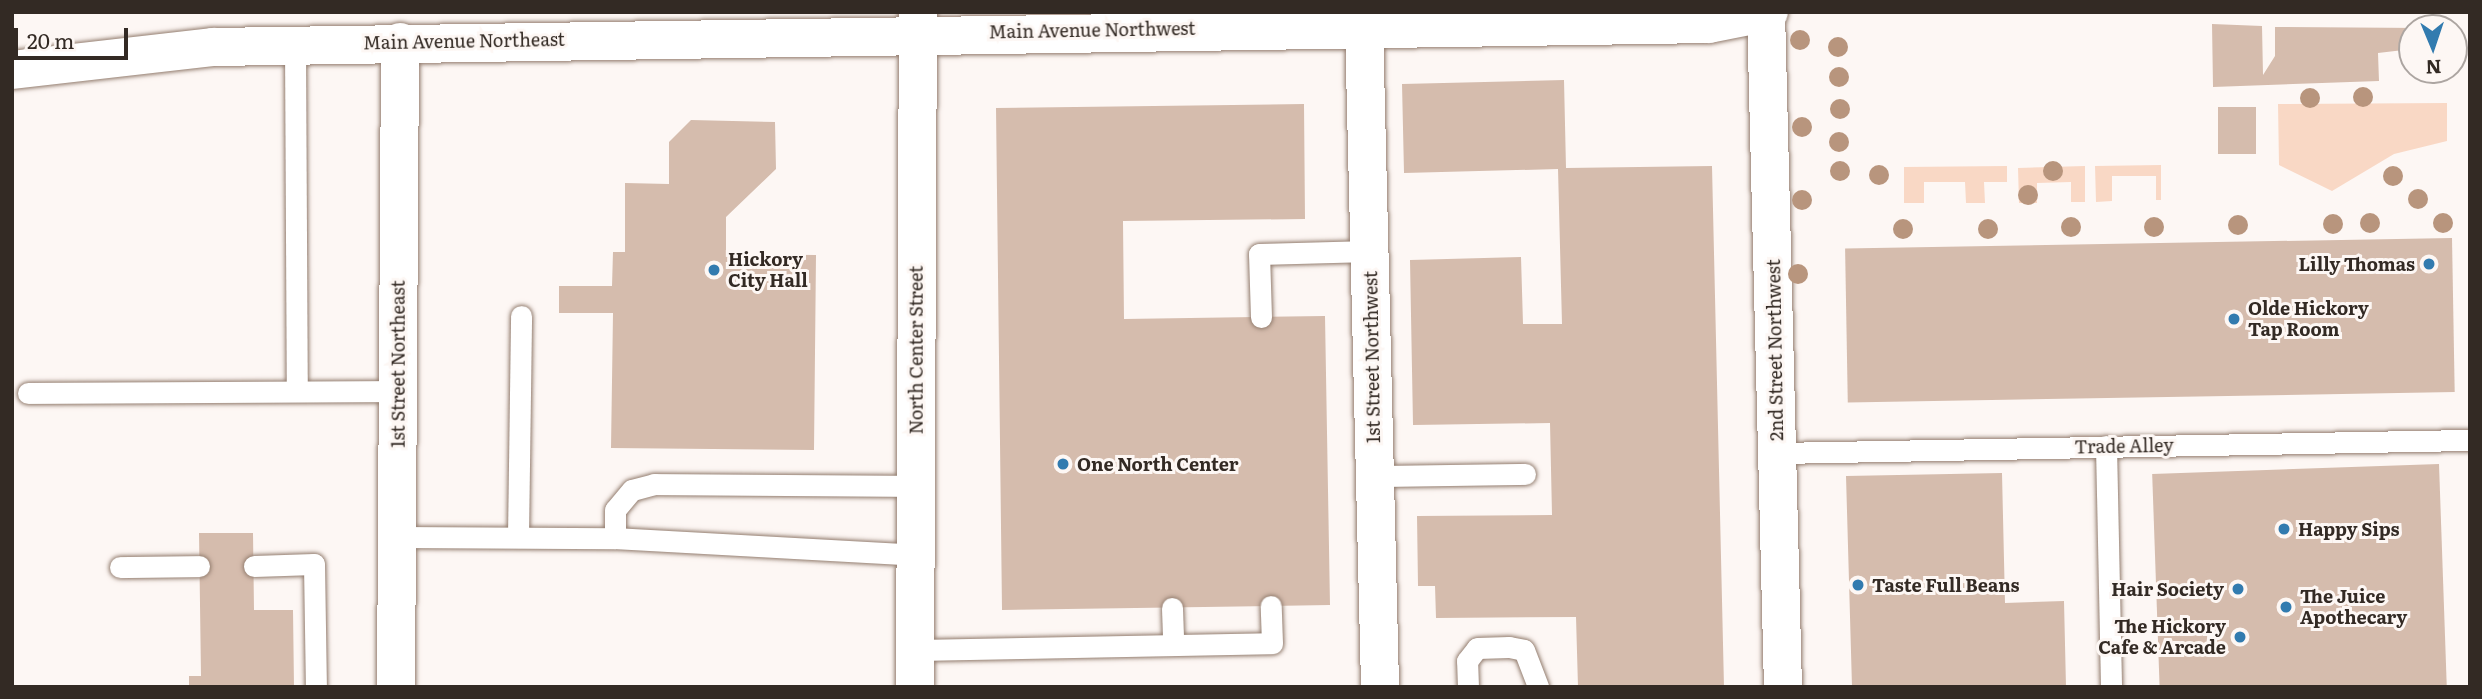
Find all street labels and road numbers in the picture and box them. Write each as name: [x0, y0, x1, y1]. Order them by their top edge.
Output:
street label: Main Avenue Northwest: [988, 17, 1196, 43]
street label: Main Avenue Northeast: [363, 28, 565, 54]
street label: 2nd Street Northwest: [1763, 259, 1787, 441]
street label: North Center Street: [905, 266, 927, 434]
street label: 1st Street Northwest: [1360, 271, 1384, 443]
street label: 1st Street Northeast: [387, 280, 409, 448]
street label: Trade Alley: [2074, 434, 2174, 458]

